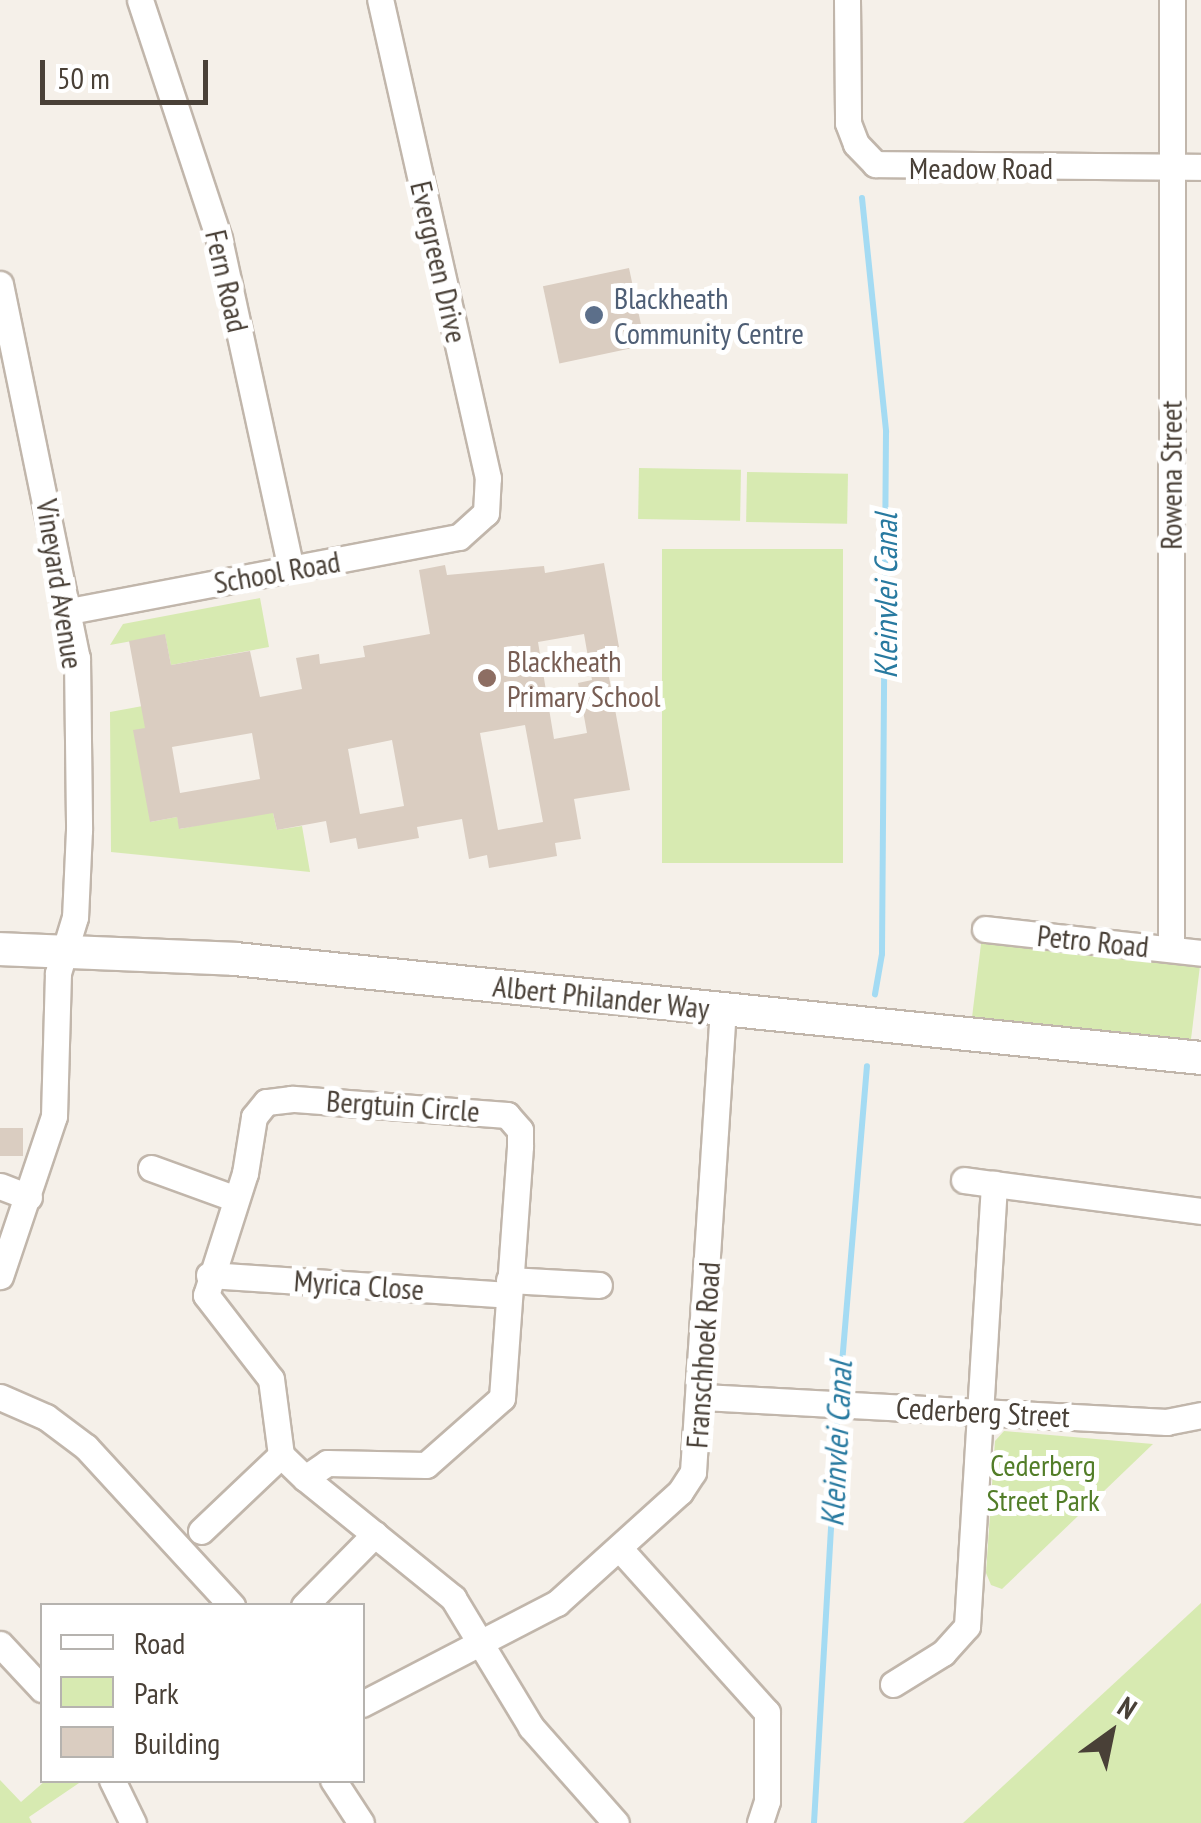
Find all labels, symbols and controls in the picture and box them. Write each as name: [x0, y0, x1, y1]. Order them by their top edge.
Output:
scale bar: [45, 40, 212, 102]
text: 50 m: [57, 58, 110, 97]
street label: Meadow Road: [909, 150, 1053, 186]
street label: Evergreen Drive: [403, 178, 475, 346]
street label: Fern Road: [198, 226, 256, 336]
place label: Blackheath Community Centre: [614, 280, 805, 350]
marker: Blackheath Community Centre: [583, 304, 605, 326]
street label: Rowena Street: [1153, 400, 1189, 550]
street label: Vineyard Avenue: [29, 496, 91, 672]
water label: Kleinvlei Canal: [866, 513, 904, 679]
street label: School Road: [211, 543, 343, 601]
place label: Blackheath Primary School: [507, 643, 661, 714]
marker: Blackheath Primary School: [476, 667, 498, 689]
street label: Petro Road: [1035, 917, 1151, 965]
street label: Albert Philander Way: [491, 968, 711, 1026]
street label: Bergtuin Circle: [325, 1083, 481, 1129]
street label: Franschhoek Road: [679, 1260, 727, 1450]
street label: Myrica Close: [293, 1262, 425, 1308]
water label: Kleinvlei Canal: [812, 1360, 860, 1528]
street label: Cederberg Street: [895, 1389, 1071, 1435]
park label: Cederberg Street Park: [986, 1447, 1100, 1518]
legend: [40, 1603, 365, 1783]
text: Road: [134, 1623, 185, 1662]
text: Park: [134, 1673, 179, 1712]
north arrow: [1061, 1683, 1161, 1783]
text: N: [1111, 1688, 1144, 1727]
text: Building: [134, 1723, 220, 1762]

